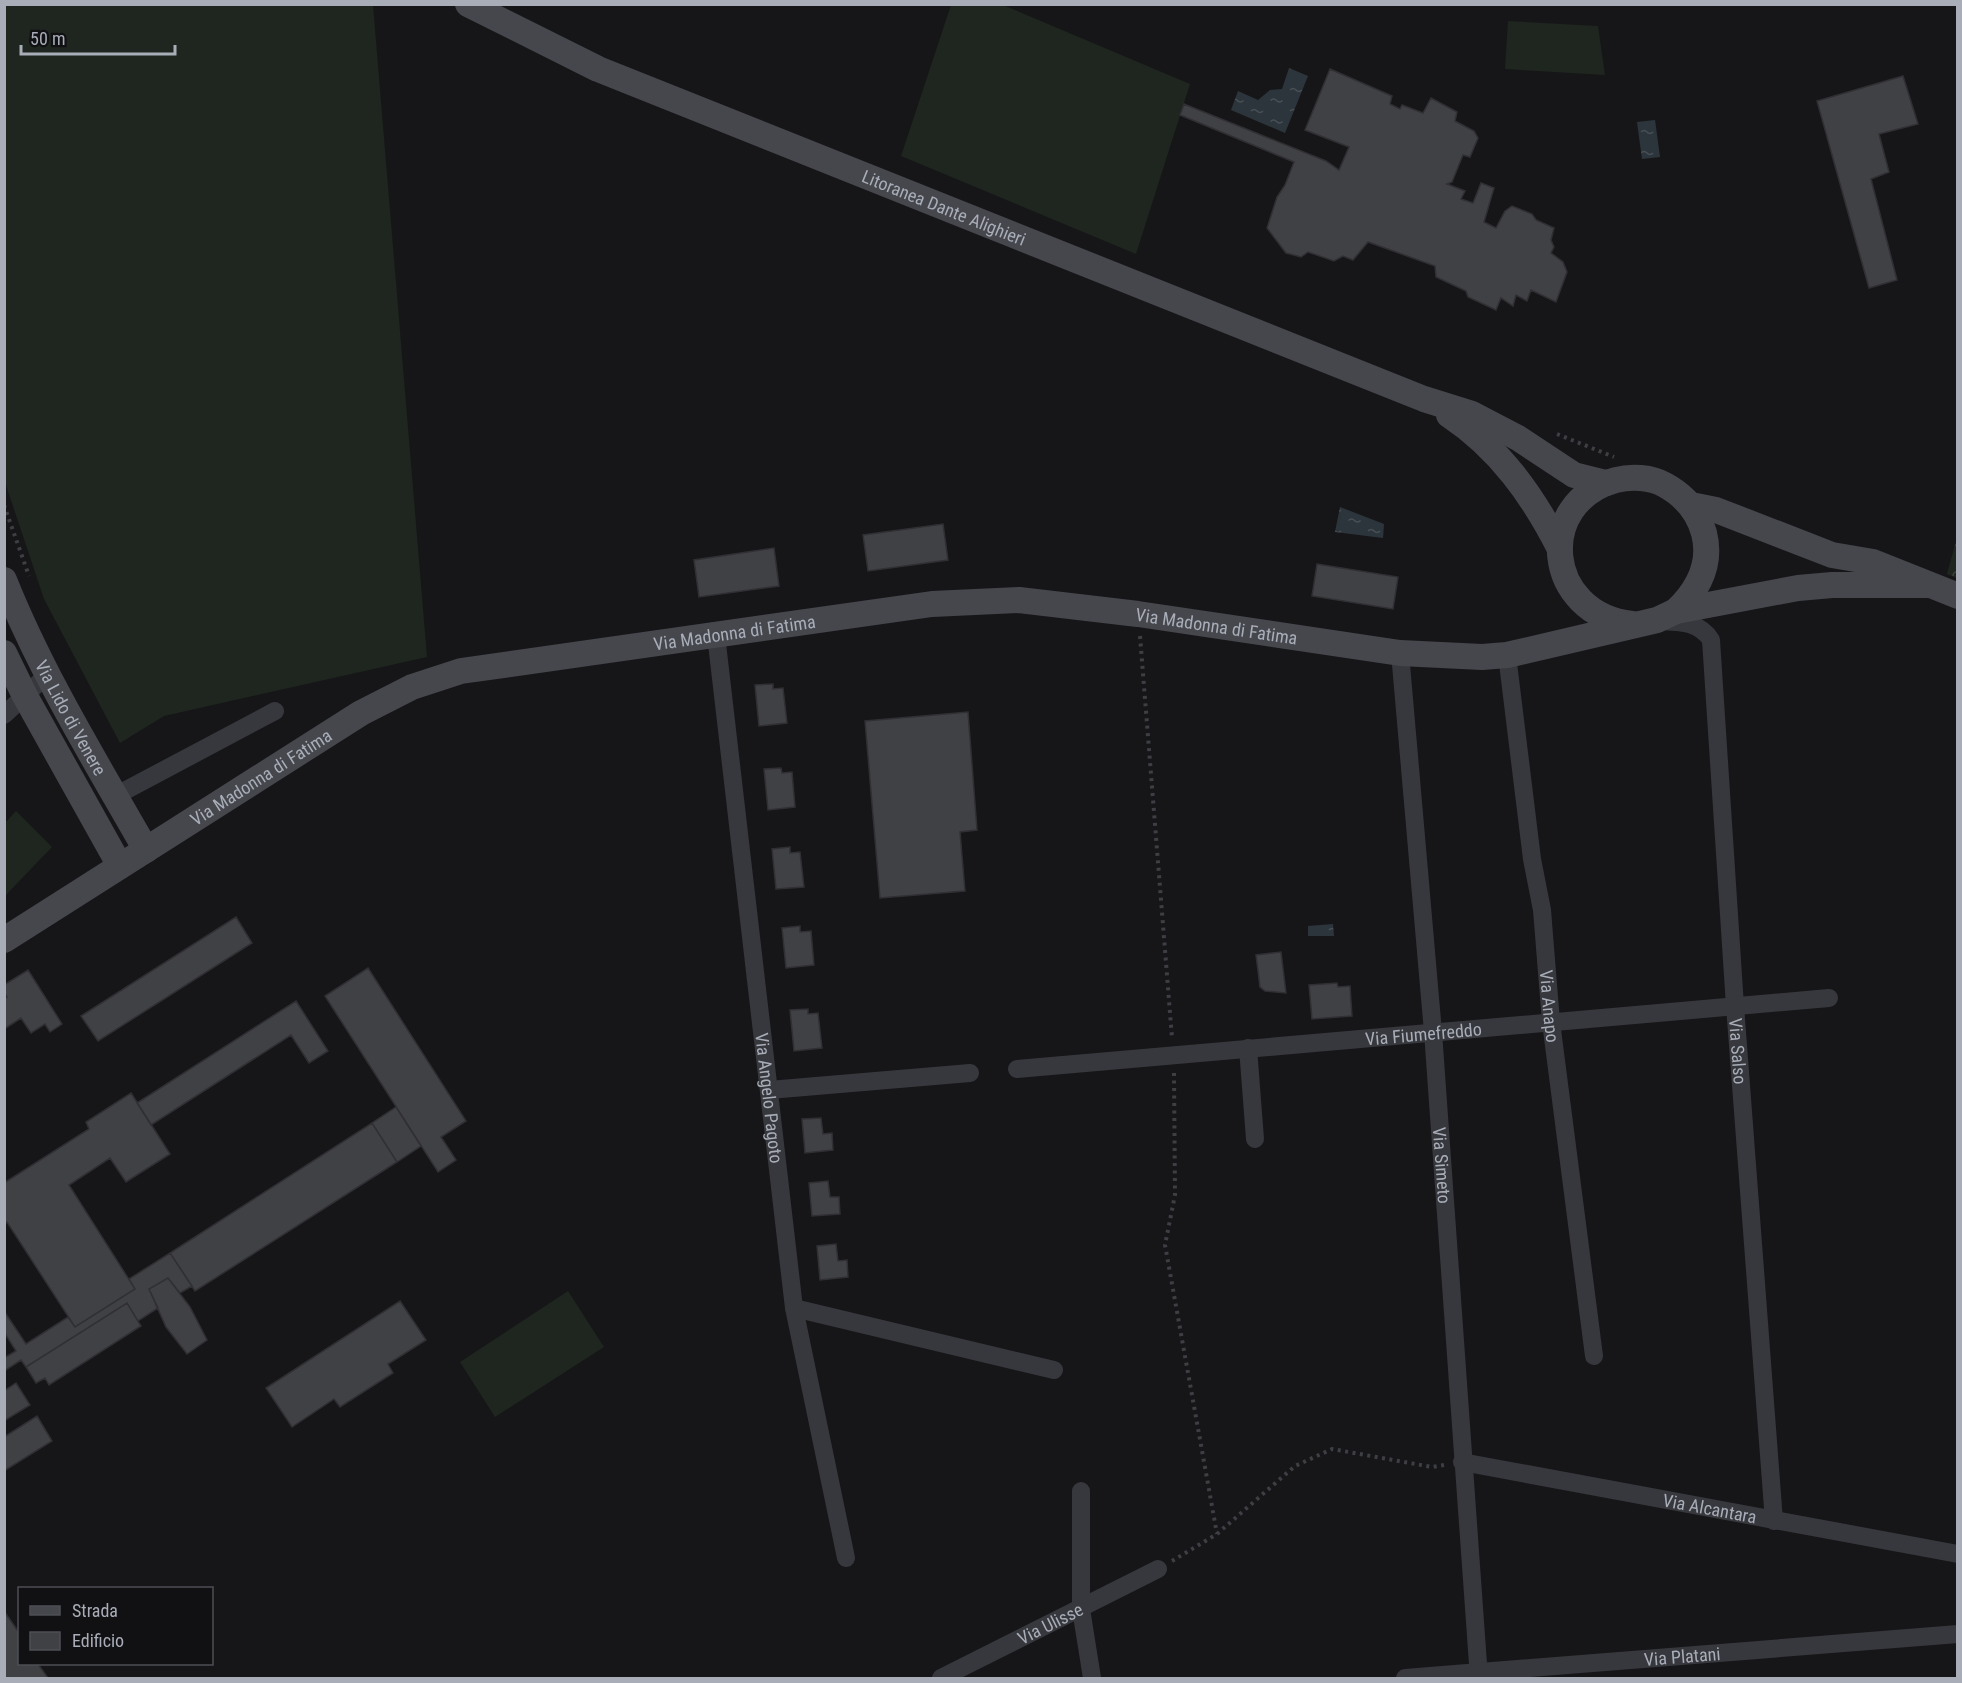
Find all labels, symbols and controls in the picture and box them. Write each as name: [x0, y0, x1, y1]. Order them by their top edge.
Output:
scale bar: [21, 18, 176, 56]
text: 50 m: [30, 28, 65, 49]
street label: Litoranea Dante Alighieri: [859, 165, 1029, 249]
street label: Via Madonna di Fatima: [1134, 603, 1299, 648]
street label: Via Madonna di Fatima: [652, 610, 817, 654]
street label: Via Lido di Venere: [31, 656, 111, 779]
street label: Via Madonna di Fatima: [186, 724, 335, 830]
street label: Via Anapo: [1536, 969, 1564, 1044]
street label: Via Salso: [1725, 1017, 1751, 1085]
street label: Via Fiumefreddo: [1364, 1018, 1483, 1049]
street label: Via Angelo Pagoto: [752, 1031, 788, 1164]
street label: Via Simeto: [1429, 1126, 1456, 1204]
street label: Via Alcantara: [1661, 1489, 1758, 1527]
legend: [18, 1587, 213, 1665]
street label: Via Ulisse: [1014, 1598, 1086, 1648]
text: Strada: [72, 1600, 118, 1621]
text: Edificio: [72, 1630, 124, 1651]
street label: Via Platani: [1643, 1642, 1721, 1669]

